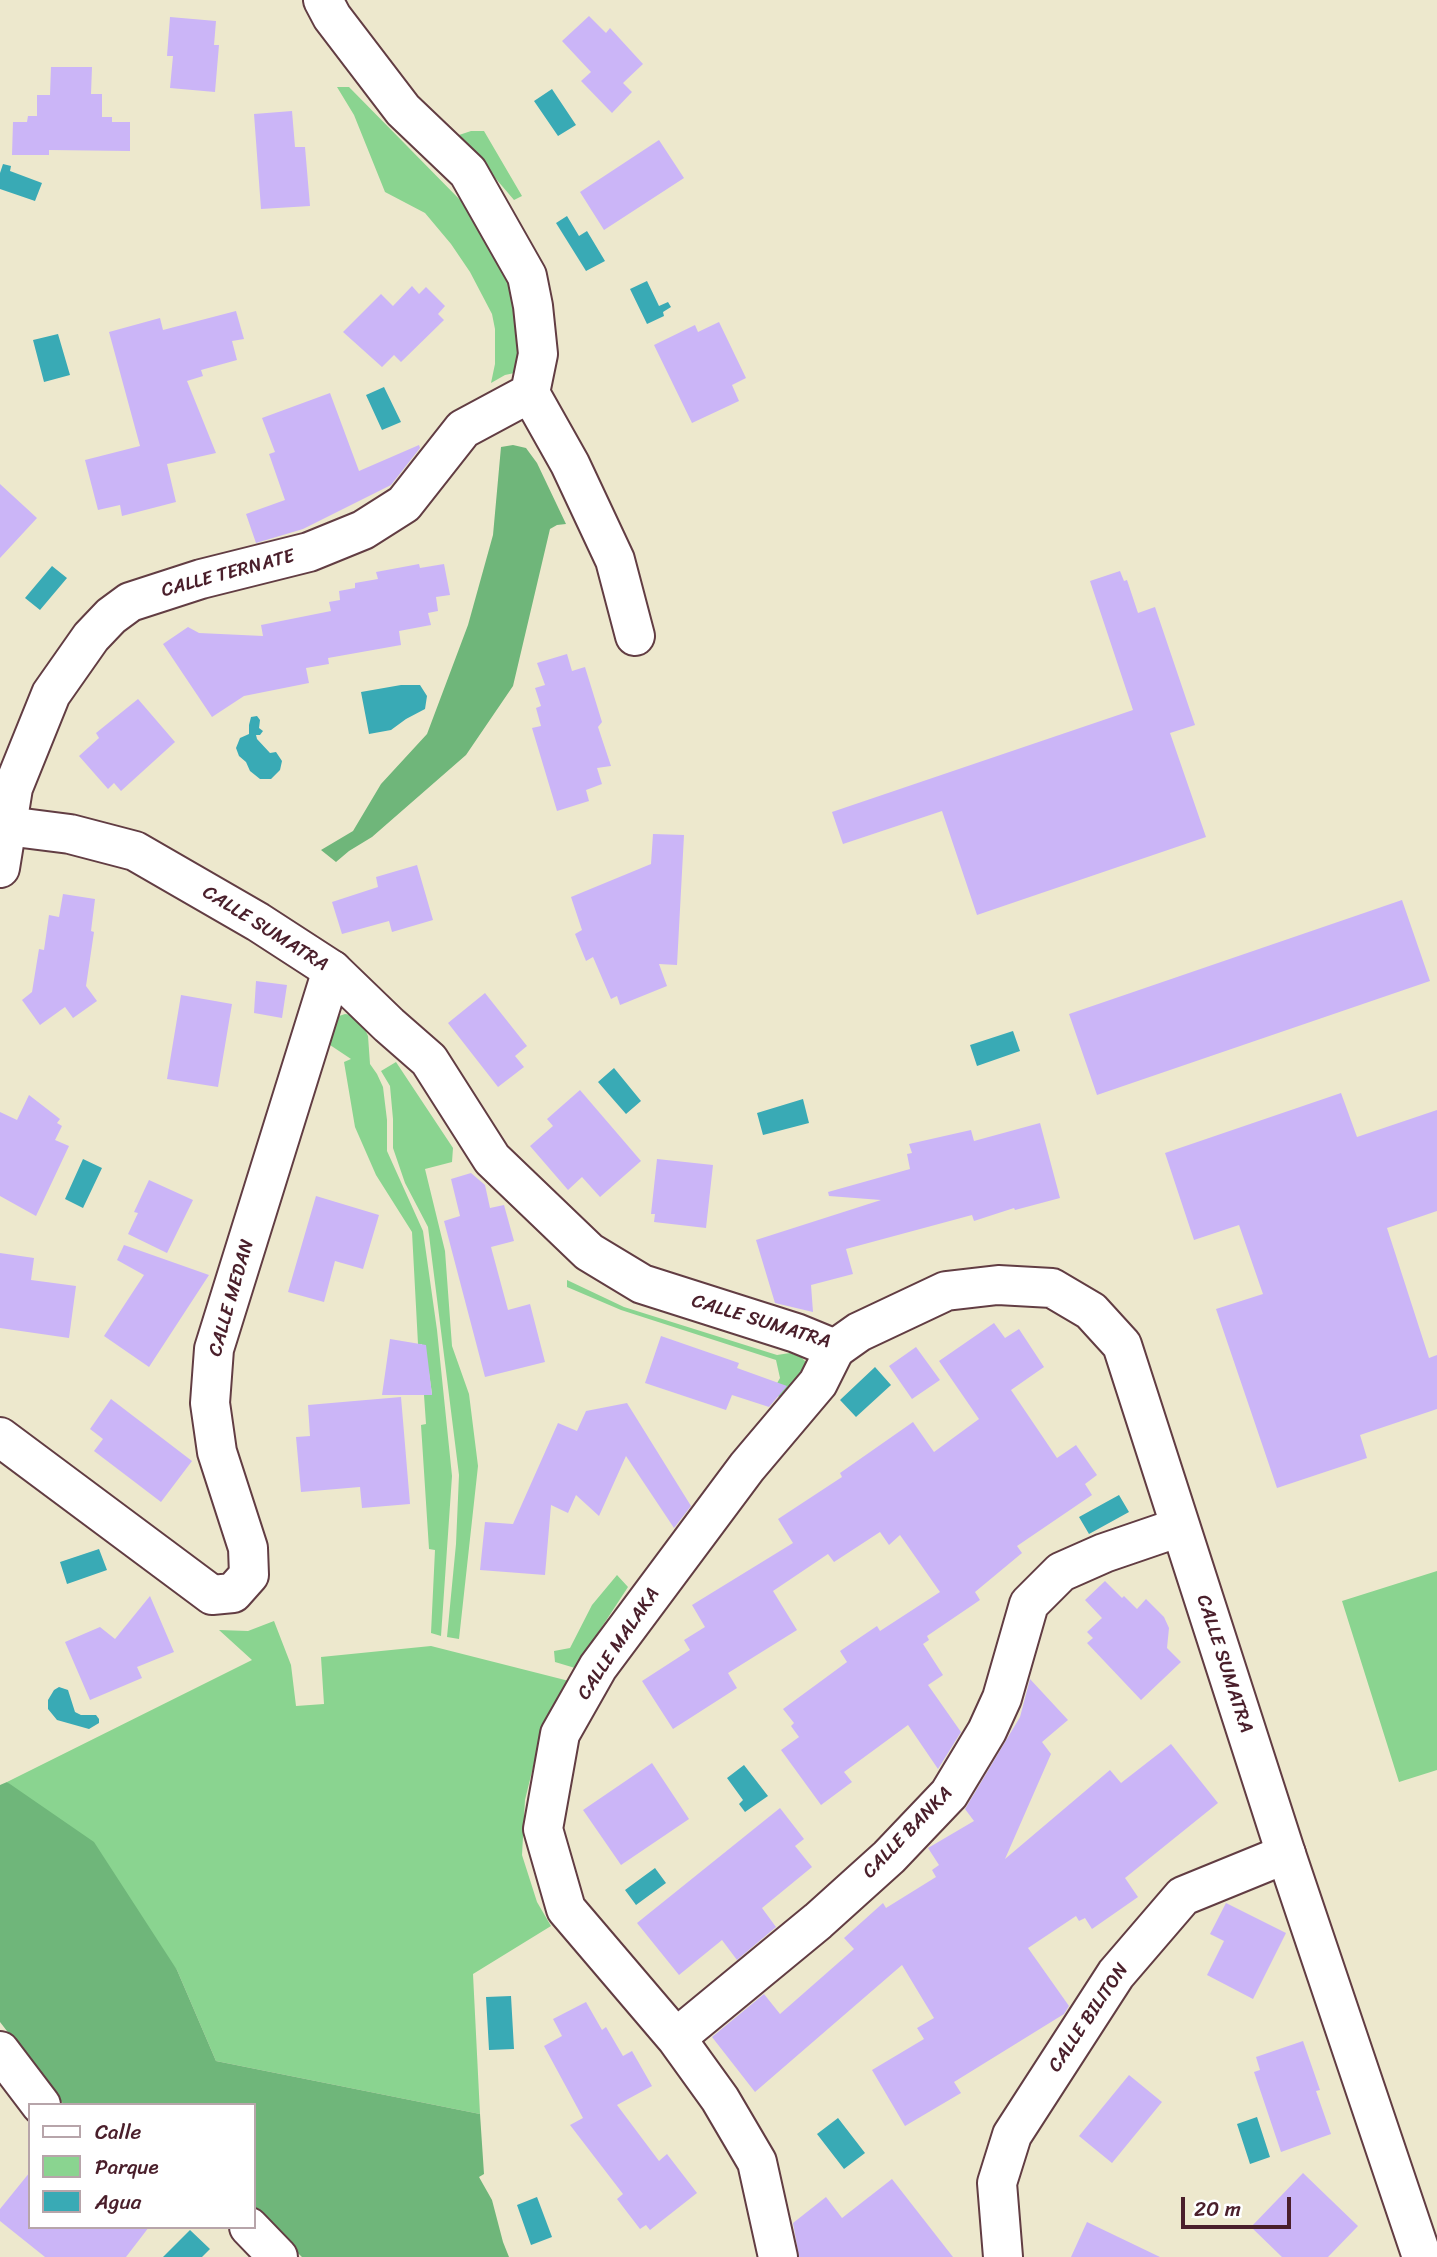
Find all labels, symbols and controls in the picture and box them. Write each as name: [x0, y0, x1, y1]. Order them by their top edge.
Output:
street label: CALLE TERNATE: [159, 545, 297, 603]
street label: CALLE SUMATRA: [198, 881, 332, 977]
street label: CALLE MEDAN: [204, 1237, 260, 1359]
street label: CALLE SUMATRA: [689, 1290, 833, 1354]
street label: CALLE MALAKA: [573, 1584, 665, 1704]
street label: CALLE SUMATRA: [1191, 1592, 1257, 1736]
street label: CALLE BANKA: [858, 1782, 958, 1884]
street label: CALLE BILITON: [1044, 1959, 1134, 2077]
legend: [28, 2103, 256, 2229]
text: Calle: [95, 2113, 141, 2151]
text: Parque: [95, 2148, 159, 2186]
text: Agua: [95, 2183, 141, 2221]
scale bar: [1185, 2184, 1295, 2228]
text: 20 m: [1194, 2190, 1241, 2228]

